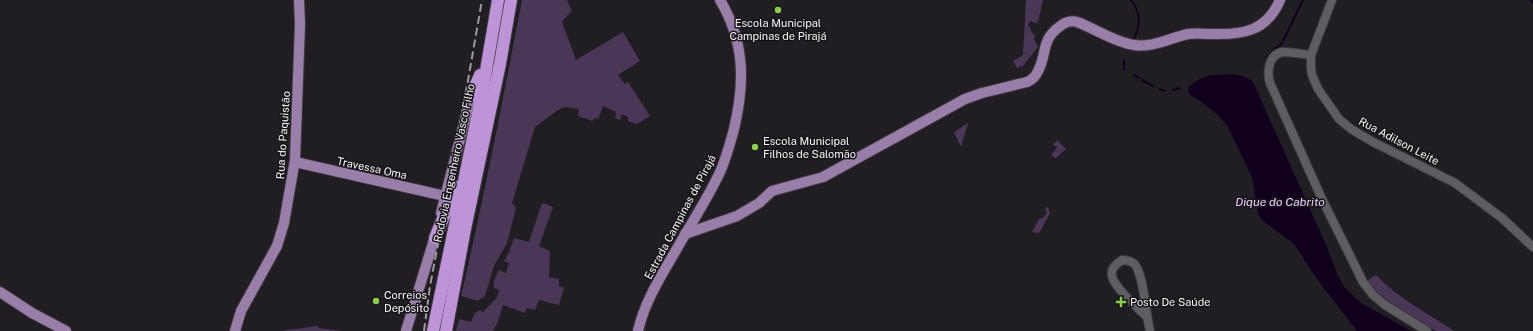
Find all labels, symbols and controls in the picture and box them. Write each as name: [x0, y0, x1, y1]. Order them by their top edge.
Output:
marker: Escola Municipal Campinas de Pirajá: [773, 5, 783, 15]
place label: Escola Municipal Campinas de Pirajá: [729, 17, 827, 42]
street label: Rodovia Engenheiro Vasco Filho: [431, 82, 477, 244]
street label: Rua do Paquistão: [274, 90, 292, 180]
street label: Rua Adilson Leite: [1357, 115, 1441, 167]
place label: Escola Municipal Filhos de Salomão: [763, 135, 856, 160]
marker: Escola Municipal Filhos de Salomão: [750, 142, 760, 152]
street label: Estrada Campinas de Pirajá: [642, 153, 718, 281]
street label: Travessa Oma: [336, 155, 408, 181]
water label: Dique do Cabrito: [1235, 195, 1325, 209]
place label: Correios Depósito: [384, 289, 429, 314]
marker: Correios Depósito: [371, 296, 381, 306]
marker: Posto De Saúde: [1115, 296, 1127, 308]
place label: Posto De Saúde: [1130, 296, 1211, 308]

